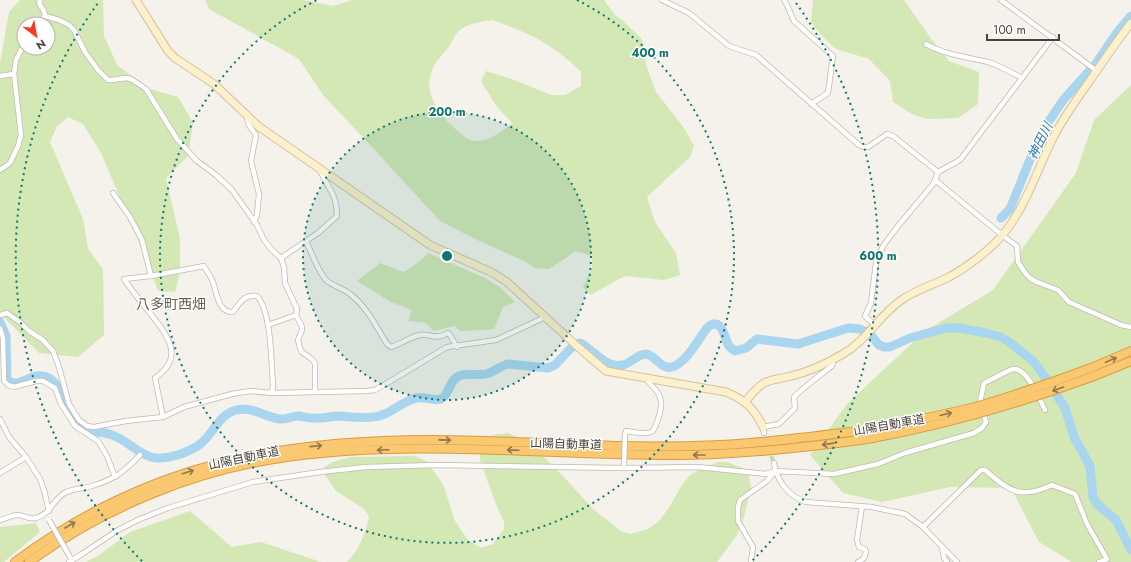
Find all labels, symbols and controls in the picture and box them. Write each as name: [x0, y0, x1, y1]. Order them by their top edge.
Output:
north arrow: [16, 16, 56, 56]
scale bar: [987, 16, 1059, 42]
text: 100 m: [993, 21, 1026, 39]
text: N: [33, 35, 49, 54]
text: 400 m: [631, 44, 669, 62]
text: 200 m: [428, 103, 466, 121]
water label: 神田川: [1023, 118, 1058, 163]
text: 600 m: [859, 247, 897, 265]
centre of rings: [440, 249, 454, 263]
district label: 八多町西畑: [136, 294, 206, 314]
one-way arrow: [1105, 355, 1117, 363]
one-way arrow: [1052, 386, 1064, 394]
one-way arrow: [939, 409, 952, 417]
street label: 山陽自動車道: [852, 410, 926, 440]
street label: 山陽自動車道: [530, 434, 602, 454]
one-way arrow: [438, 436, 451, 444]
one-way arrow: [822, 440, 835, 448]
street label: 山陽自動車道: [207, 442, 281, 474]
one-way arrow: [309, 442, 322, 450]
one-way arrow: [377, 446, 390, 453]
one-way arrow: [507, 446, 520, 454]
one-way arrow: [693, 451, 706, 459]
one-way arrow: [182, 468, 195, 475]
one-way arrow: [64, 520, 76, 528]

